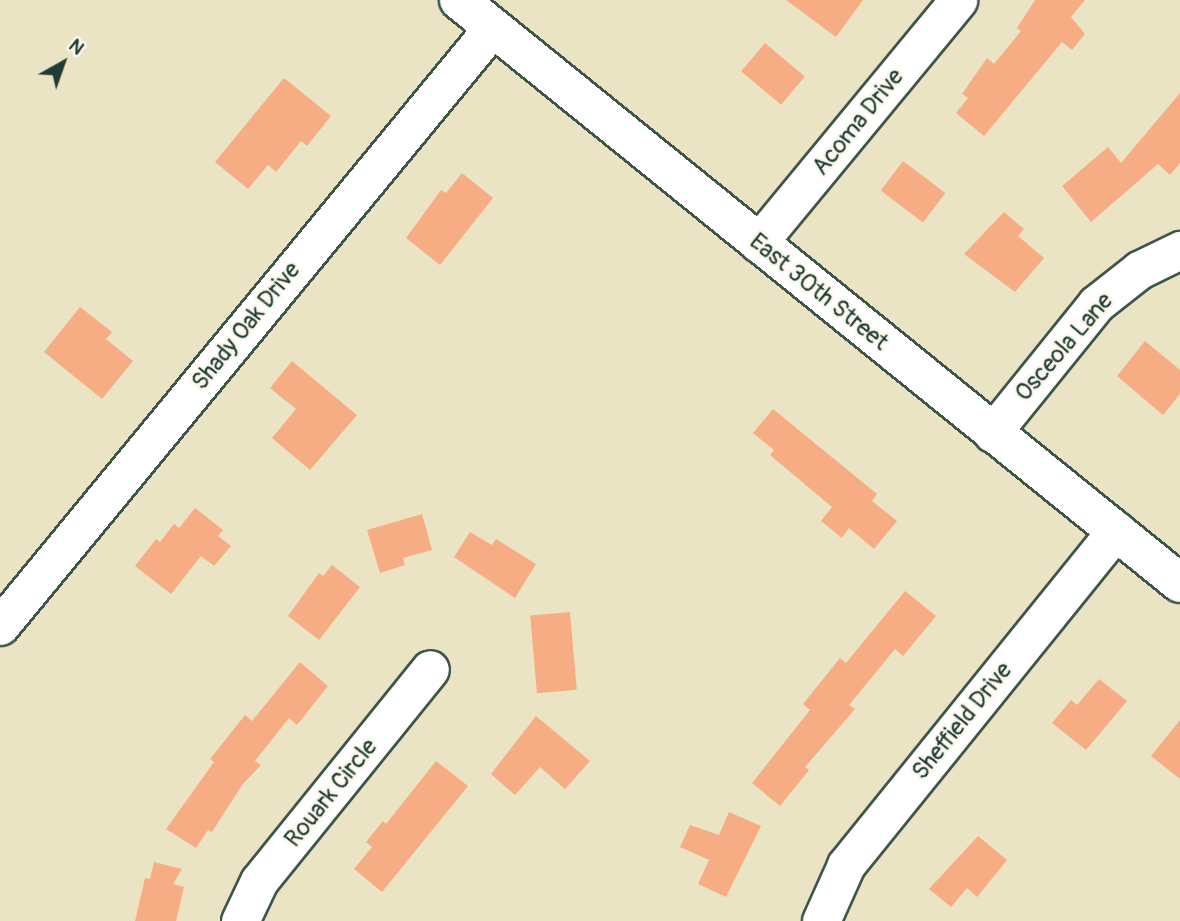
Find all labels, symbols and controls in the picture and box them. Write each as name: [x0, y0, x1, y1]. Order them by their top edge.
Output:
north arrow: [28, 28, 98, 98]
text: N: [64, 34, 89, 60]
street label: Acoma Drive: [806, 63, 910, 181]
street label: East 30th Street: [744, 227, 894, 357]
street label: Shady Oak Drive: [186, 256, 306, 396]
street label: Osceola Lane: [1009, 287, 1119, 407]
street label: Sheffield Drive: [906, 656, 1018, 786]
street label: Rouark Circle: [279, 733, 383, 853]

